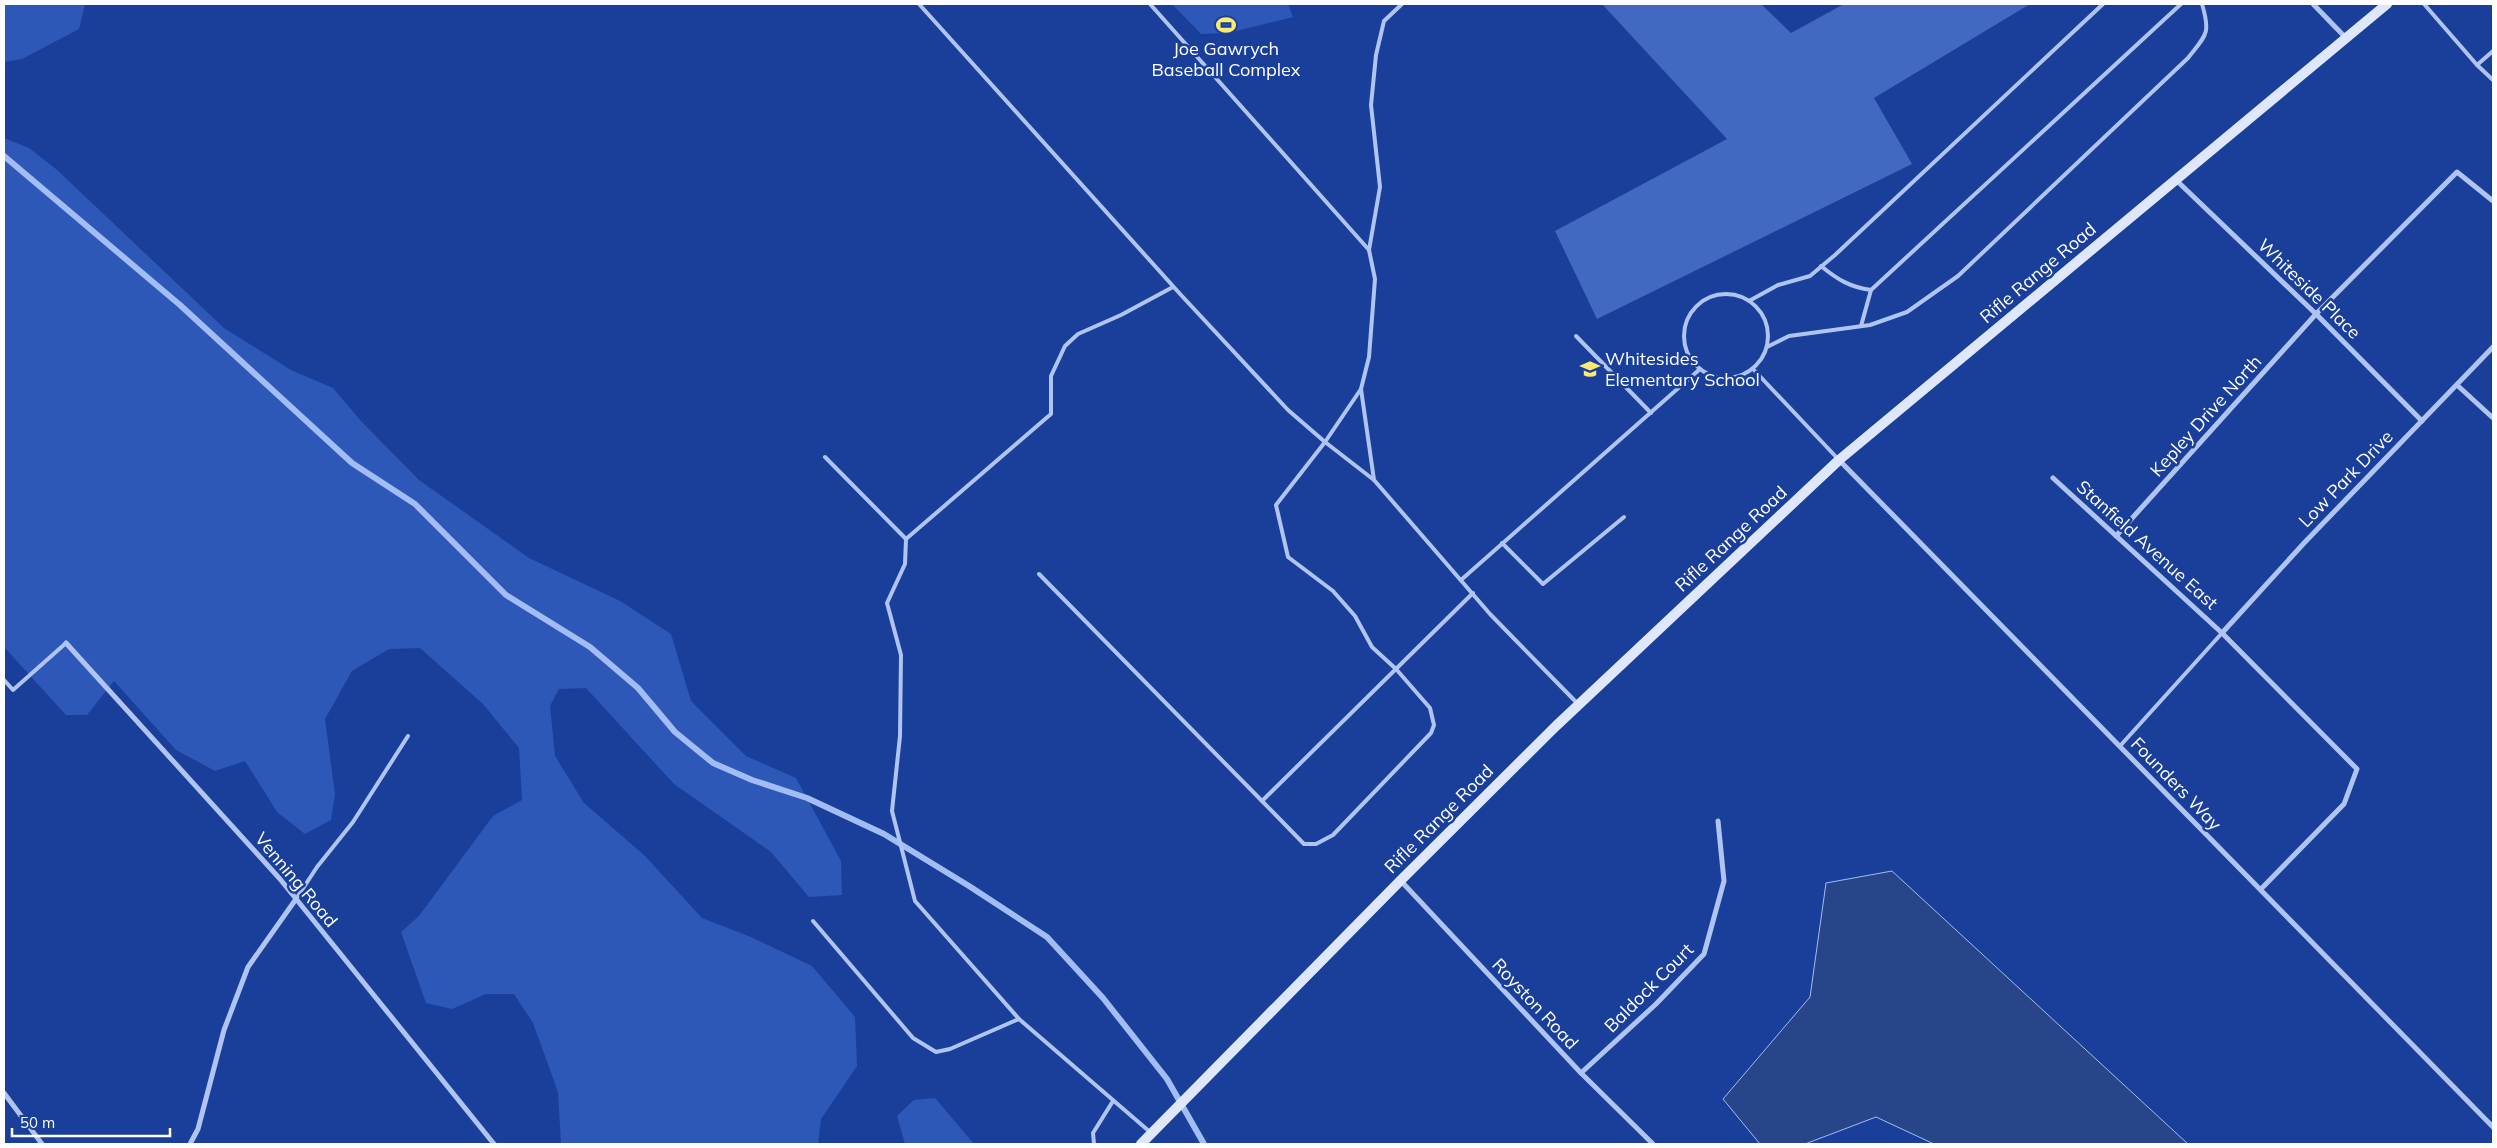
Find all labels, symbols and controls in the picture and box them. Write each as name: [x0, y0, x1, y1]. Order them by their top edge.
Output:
sports icon: Joe Gawrych Baseball Complex: [1215, 14, 1237, 36]
place label: Joe Gawrych Baseball Complex: [1152, 37, 1301, 81]
street label: Rifle Range Road: [1975, 217, 2101, 328]
street label: Whiteside Place: [2253, 234, 2366, 344]
place label: Whitesides Elementary School: [1605, 347, 1760, 391]
street label: Kepley Drive North: [2145, 350, 2266, 481]
school or university icon: Whitesides Elementary School: [1579, 358, 1601, 380]
street label: Low Park Drive: [2294, 425, 2398, 532]
street label: Stanfield Avenue East: [2072, 475, 2223, 614]
street label: Rifle Range Road: [1670, 481, 1791, 596]
street label: Founders Way: [2126, 732, 2227, 835]
street label: Rifle Range Road: [1379, 759, 1498, 878]
street label: Venning Road: [250, 828, 343, 932]
street label: Baldock Court: [1599, 938, 1698, 1037]
street label: Royston Road: [1487, 953, 1583, 1054]
scale bar: [12, 1106, 170, 1138]
text: 50 m: [20, 1113, 55, 1132]

